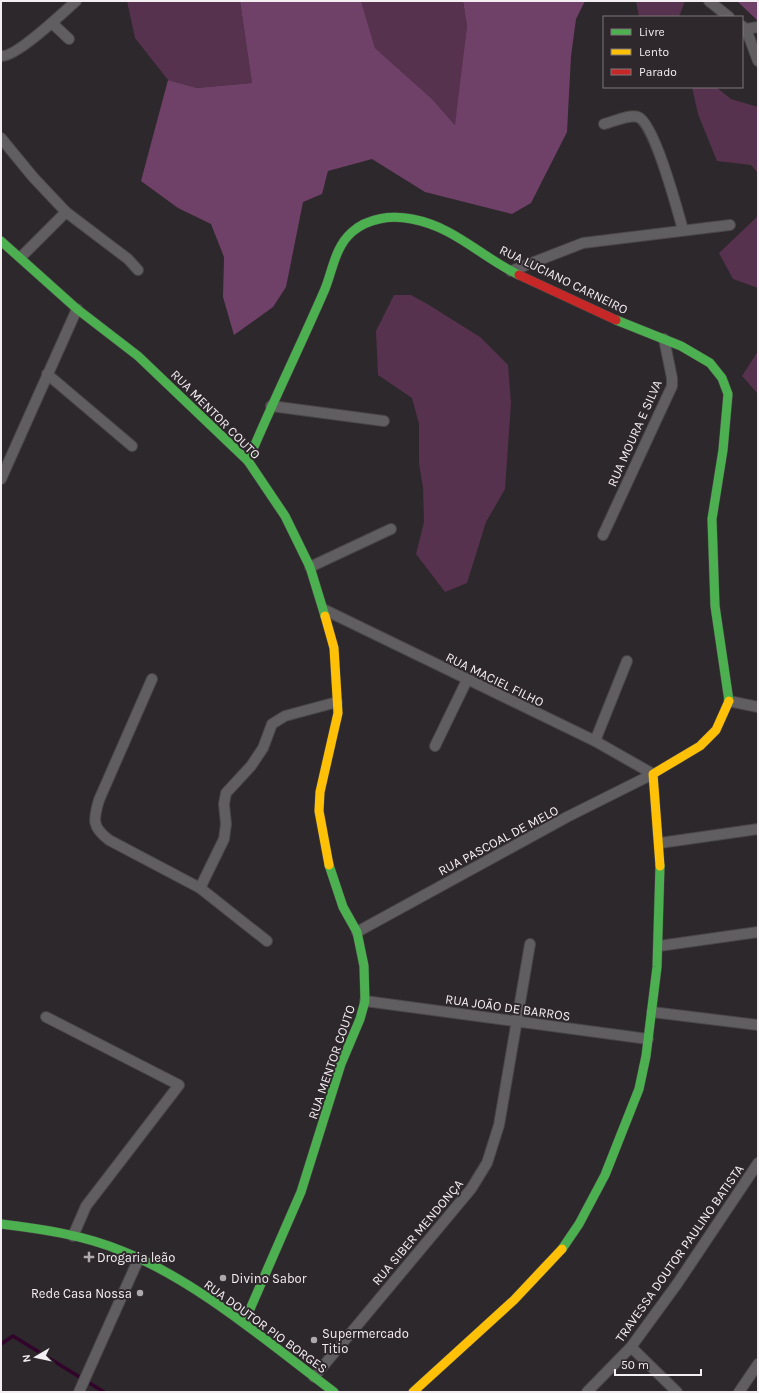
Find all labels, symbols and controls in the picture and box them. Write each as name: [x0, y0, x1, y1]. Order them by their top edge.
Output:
legend: [603, 16, 743, 88]
text: Livre: [639, 25, 665, 39]
text: Lento: [639, 45, 669, 59]
text: Parado: [639, 65, 677, 79]
street label: RUA LUCIANO CARNEIRO: [497, 242, 630, 317]
street label: RUA MENTOR COUTO: [168, 367, 263, 462]
street label: RUA MOURA E SILVA: [604, 377, 665, 489]
street label: RUA MACIEL FILHO: [443, 649, 546, 710]
street label: RUA PASCOAL DE MELO: [436, 802, 561, 878]
street label: RUA JOÃO DE BARROS: [444, 991, 572, 1024]
street label: RUA MENTOR COUTO: [305, 1003, 358, 1121]
street label: TRAVESSA DOUTOR PAULINO BATISTA: [612, 1161, 747, 1345]
street label: RUA SIBER MENDONÇA: [369, 1176, 466, 1288]
place label: Drogaria leão: [97, 1250, 175, 1265]
marker: Drogaria leão: [84, 1252, 94, 1262]
place label: Divino Sabor: [231, 1271, 307, 1286]
marker: Divino Sabor: [218, 1273, 228, 1283]
street label: RUA DOUTOR PIO BORGES: [201, 1277, 330, 1376]
place label: Rede Casa Nossa: [31, 1286, 132, 1301]
marker: Rede Casa Nossa: [135, 1288, 145, 1298]
place label: Supermercado Titio: [322, 1326, 409, 1356]
marker: Supermercado Titio: [309, 1335, 319, 1345]
north arrow: [16, 1337, 56, 1377]
scale bar: [615, 1351, 701, 1377]
text: N: [20, 1354, 34, 1363]
text: 50 m: [621, 1358, 649, 1372]

